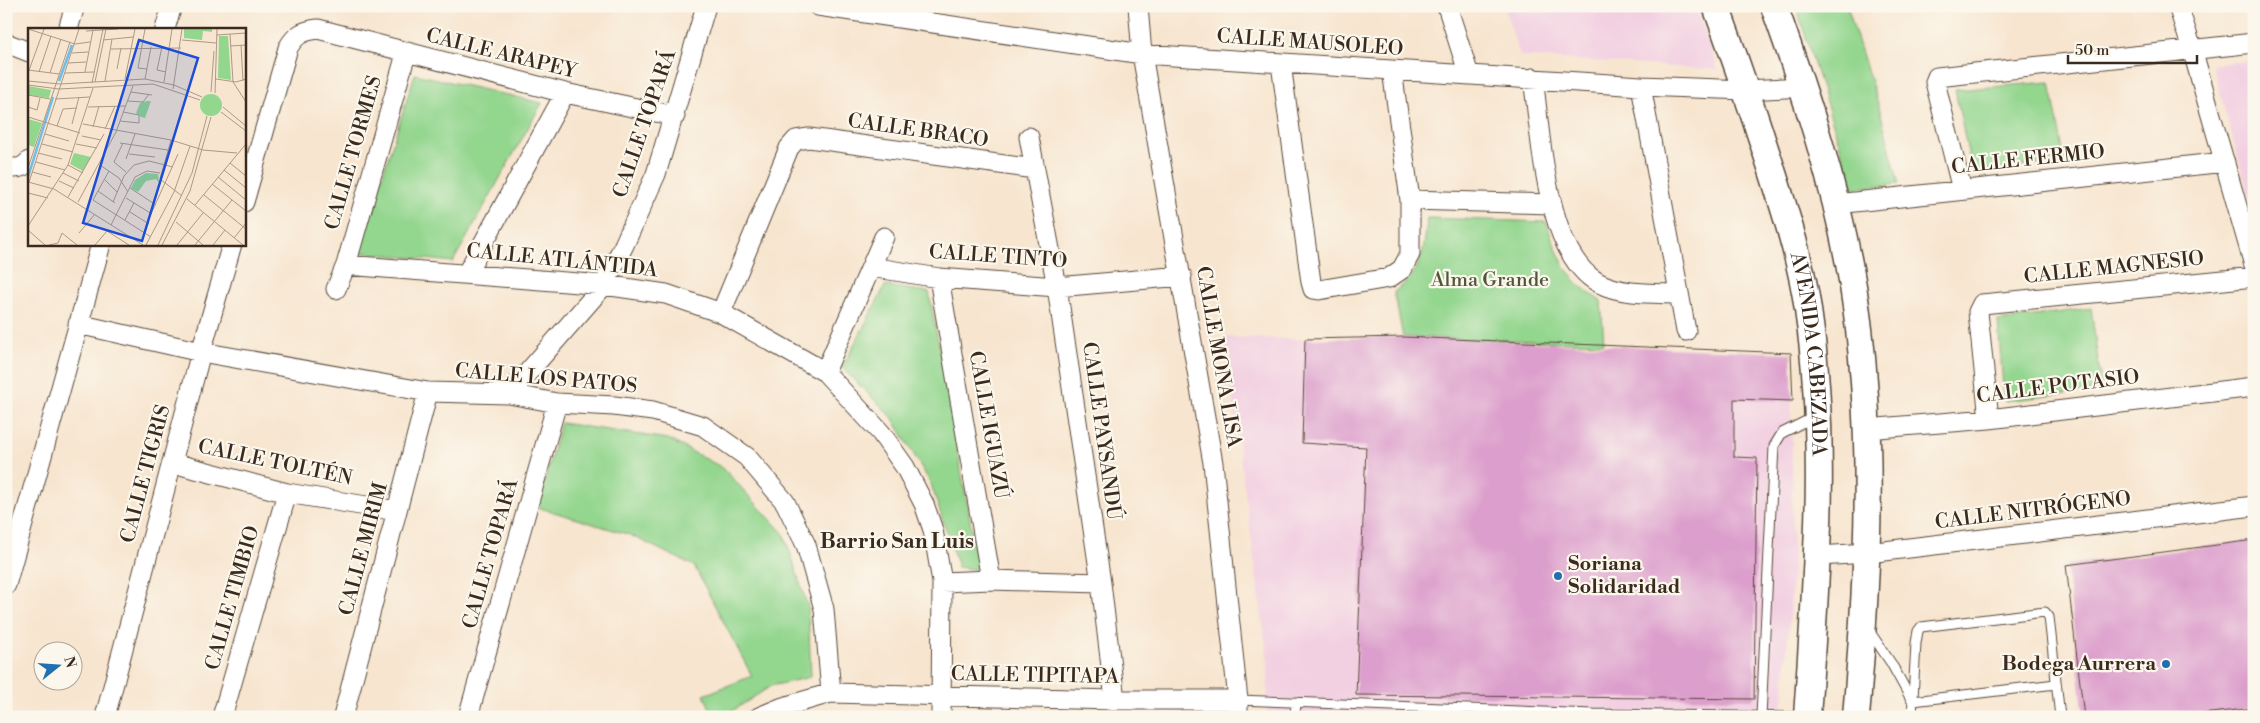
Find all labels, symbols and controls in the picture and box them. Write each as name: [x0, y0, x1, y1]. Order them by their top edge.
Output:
street label: CALLE ARAPEY: [423, 23, 580, 85]
street label: CALLE MAUSOLEO: [1216, 24, 1404, 62]
inset map: [28, 28, 245, 245]
scale bar: [2068, 32, 2196, 64]
text: 50 m: [2075, 41, 2109, 60]
street label: CALLE TOPARÁ: [607, 45, 682, 201]
street label: CALLE TORMES: [320, 73, 388, 233]
street label: CALLE BRACO: [846, 109, 990, 153]
street label: CALLE FERMIO: [1950, 140, 2106, 180]
street label: CALLE ATLÁNTIDA: [465, 238, 660, 284]
street label: CALLE TINTO: [928, 240, 1068, 274]
street label: CALLE MAGNESIO: [2023, 246, 2205, 290]
street label: AVENIDA CABEZADA: [1784, 249, 1831, 458]
street label: CALLE MONA LISA: [1190, 264, 1246, 451]
park label: Alma Grande: [1430, 268, 1549, 293]
street label: CALLE PAYSANDÚ: [1076, 340, 1127, 522]
street label: CALLE IGUAZÚ: [963, 349, 1014, 501]
street label: CALLE LOS PATOS: [454, 359, 638, 399]
street label: CALLE POTASIO: [1975, 365, 2141, 409]
street label: CALLE TIGRIS: [116, 402, 176, 546]
street label: CALLE TOLTÉN: [196, 433, 355, 492]
street label: CALLE TOPARÁ: [457, 475, 525, 632]
street label: CALLE MIRIM: [334, 479, 394, 618]
street label: CALLE NITRÓGENO: [1934, 486, 2132, 535]
street label: CALLE TIMBIO: [200, 523, 266, 673]
district label: Barrio San Luis: [820, 529, 974, 555]
place label: Soriana Solidaridad: [1568, 552, 1681, 600]
marker: Soriana Solidaridad: [1552, 570, 1564, 582]
north arrow: [32, 640, 82, 690]
place label: Bodega Aurrera: [2002, 652, 2156, 677]
text: N: [59, 655, 80, 670]
marker: Bodega Aurrera: [2160, 658, 2172, 670]
street label: CALLE TIPITAPA: [951, 662, 1121, 690]

